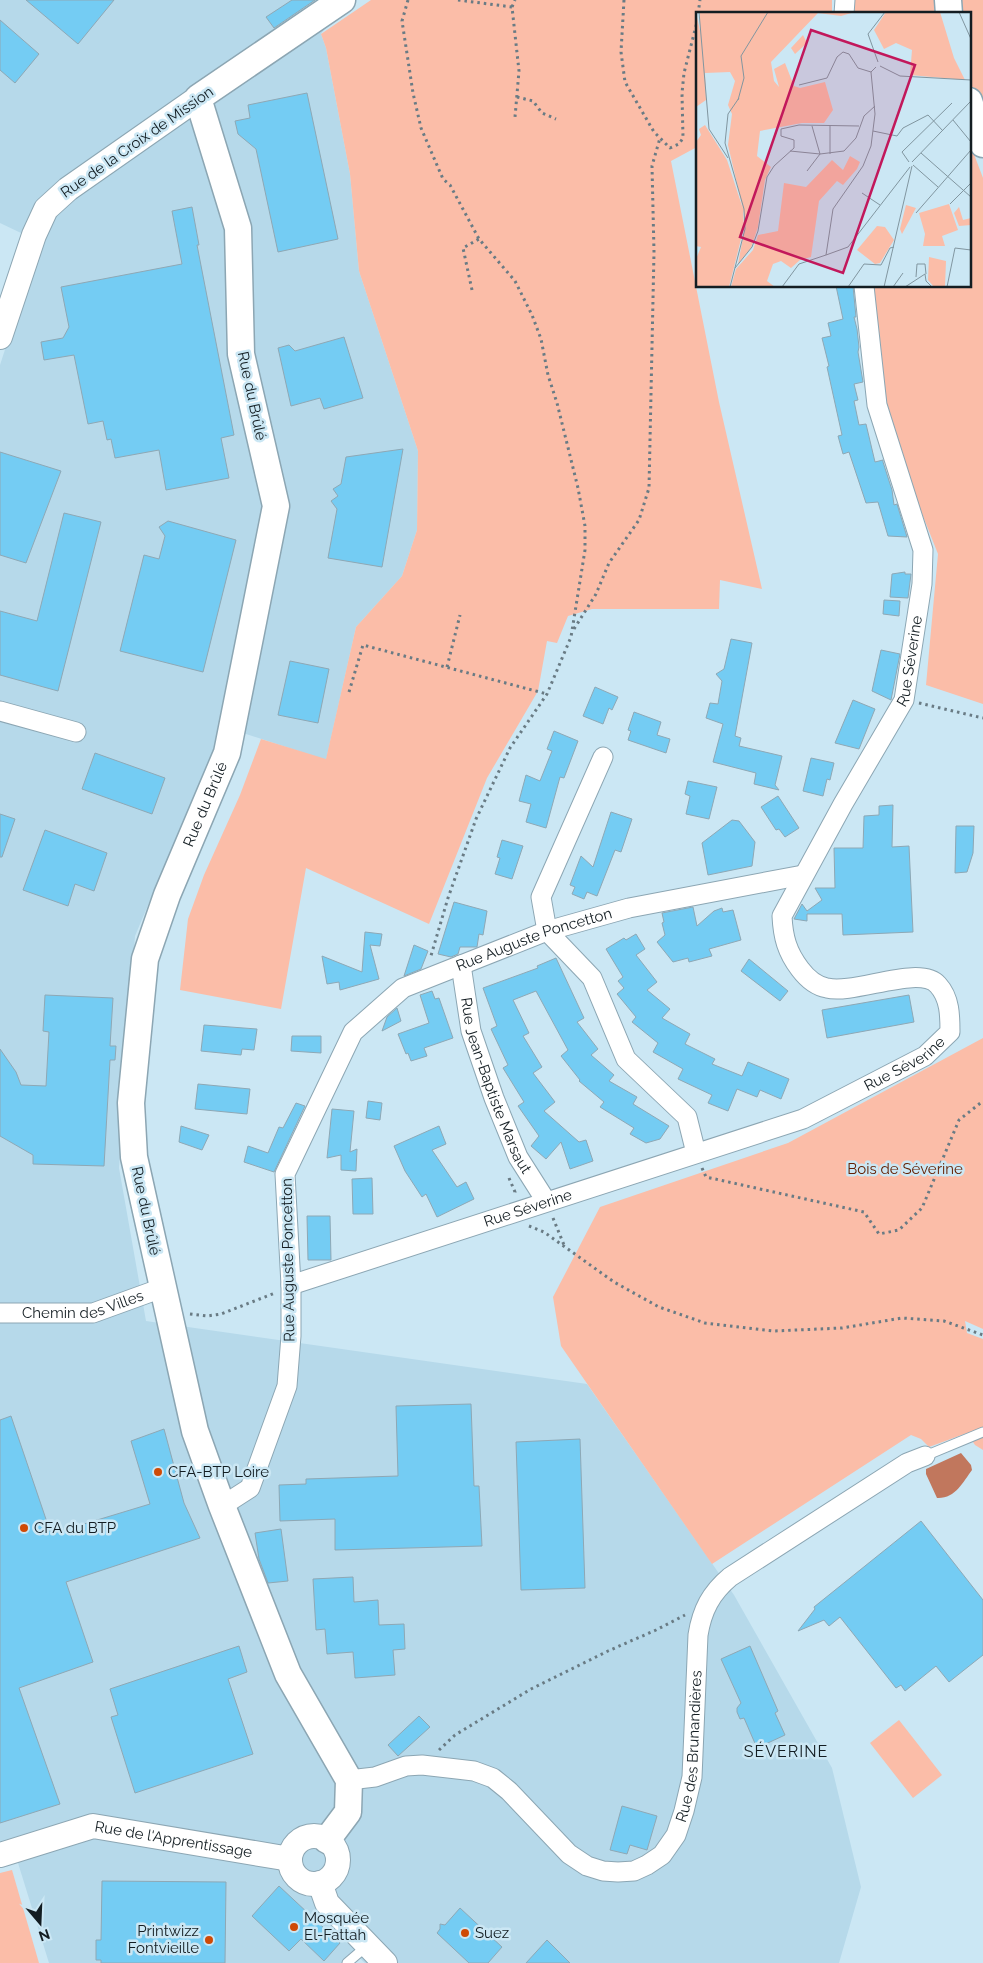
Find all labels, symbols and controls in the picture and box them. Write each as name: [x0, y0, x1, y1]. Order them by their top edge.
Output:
inset map: [696, 12, 970, 288]
street label: Rue de la Croix de Mission: [57, 82, 217, 202]
street label: Rue du Brûlé: [234, 350, 270, 442]
street label: Rue Séverine: [893, 614, 926, 710]
street label: Rue du Brûlé: [179, 759, 231, 850]
street label: Rue Auguste Poncetton: [453, 904, 614, 975]
street label: Rue Jean-Baptiste Marsaut: [457, 996, 535, 1177]
street label: Rue Séverine: [861, 1033, 949, 1095]
park label: Bois de Séverine: [847, 1160, 963, 1178]
street label: Rue du Brûlé: [128, 1165, 164, 1257]
street label: Rue Auguste Poncetton: [278, 1178, 298, 1342]
street label: Rue Séverine: [482, 1185, 574, 1231]
street label: Chemin des Villes: [22, 1286, 146, 1323]
place label: CFA-BTP Loire: [168, 1463, 269, 1481]
marker: CFA-BTP Loire: [152, 1466, 164, 1478]
place label: CFA du BTP: [34, 1519, 116, 1537]
marker: CFA du BTP: [18, 1522, 30, 1534]
street label: Rue des Brunandières: [672, 1670, 705, 1825]
district label: SÉVERINE: [744, 1741, 828, 1761]
street label: Rue de l'Apprentissage: [93, 1817, 254, 1862]
north arrow: [15, 1898, 65, 1948]
place label: Mosquée El-Fattah: [304, 1909, 369, 1944]
marker: Mosquée El-Fattah: [288, 1921, 300, 1933]
place label: Printwizz Fontvieille: [128, 1922, 199, 1957]
place label: Suez: [475, 1924, 509, 1942]
text: N: [37, 1926, 52, 1945]
marker: Suez: [459, 1927, 471, 1939]
marker: Printwizz Fontvieille: [203, 1934, 215, 1946]

